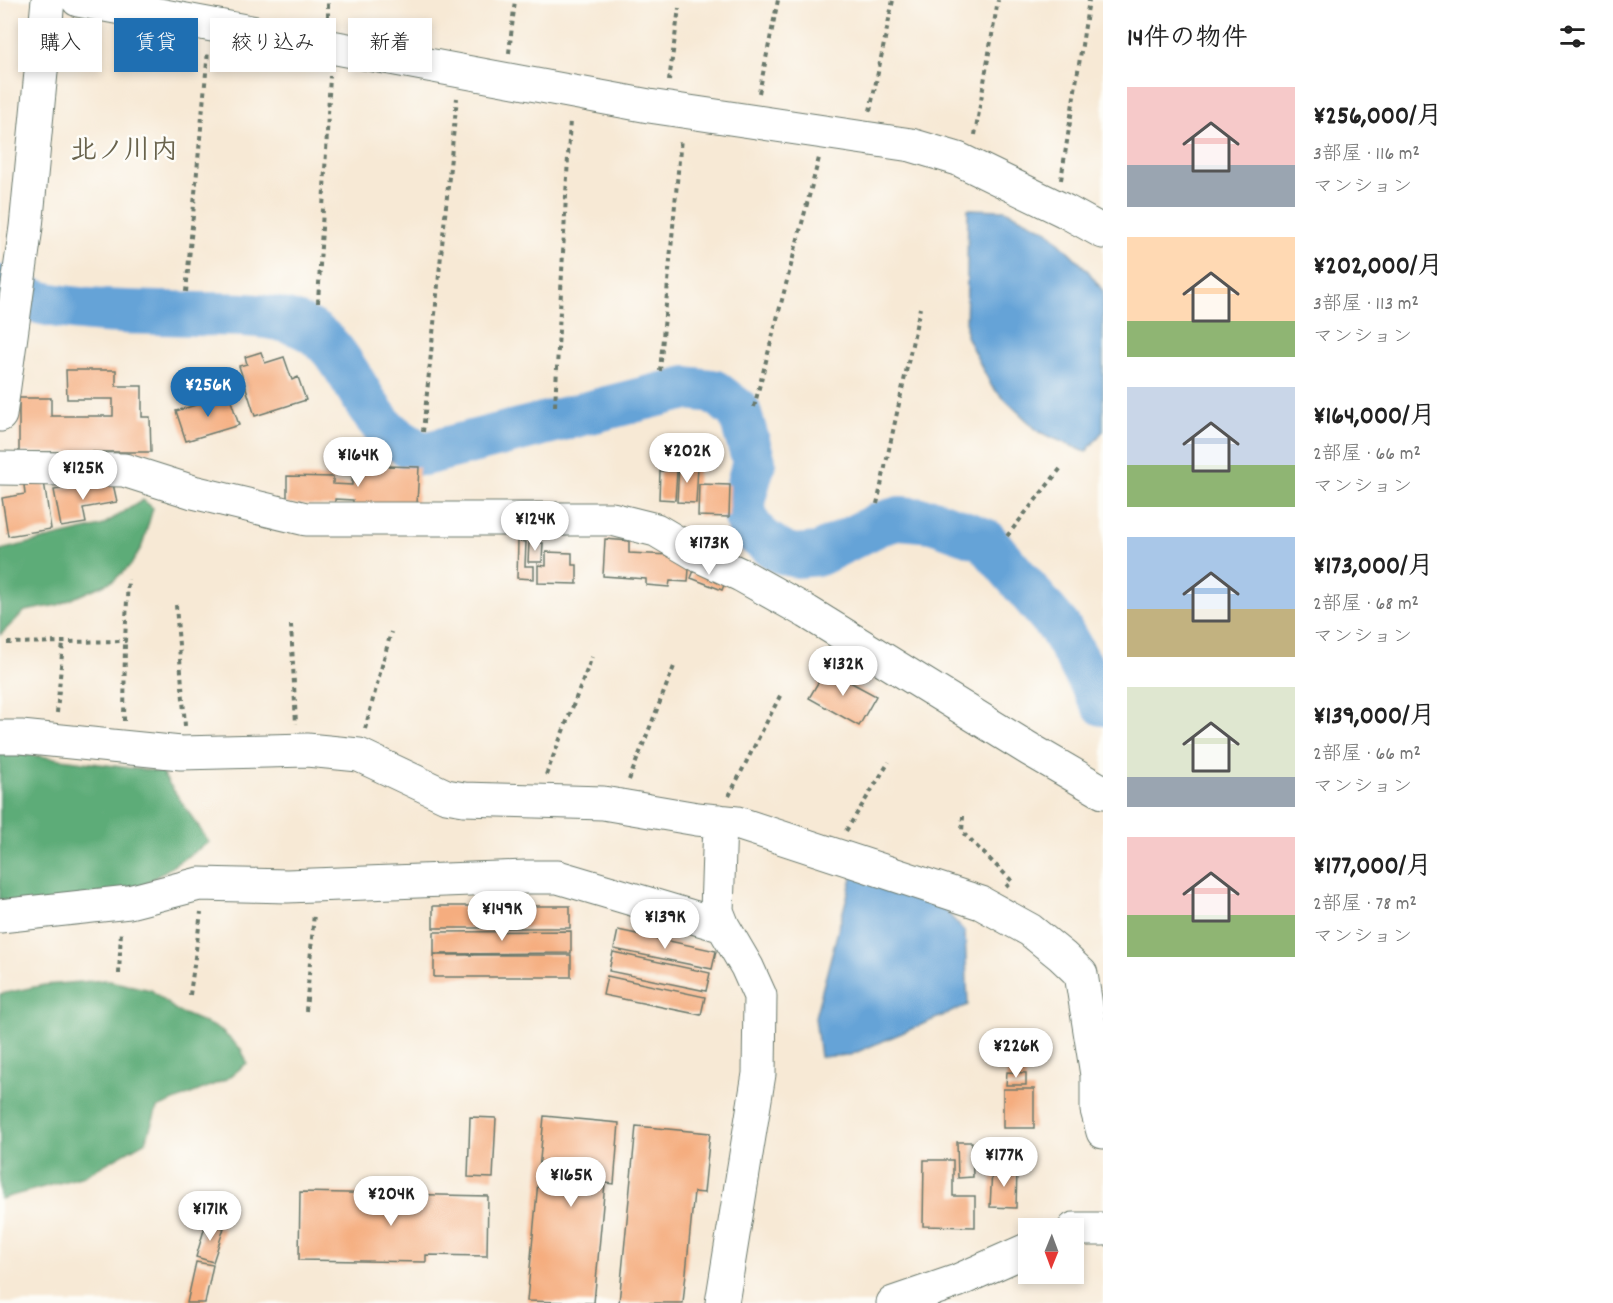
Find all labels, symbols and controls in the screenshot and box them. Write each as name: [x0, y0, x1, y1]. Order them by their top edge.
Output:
chip: 購入: [18, 18, 102, 72]
chip: 賃貸: [114, 18, 198, 72]
chip: 絞り込み: [210, 18, 336, 72]
chip: 新着: [348, 18, 432, 72]
icon: filters: [1556, 20, 1589, 53]
text: 14件の物件: [1127, 21, 1247, 58]
text: ¥256,000/月: [1313, 99, 1443, 136]
icon: home: [1175, 111, 1247, 183]
district label: 北ノ川内: [70, 133, 178, 172]
text: 3部屋 · 116 m²: [1313, 141, 1420, 169]
text: マンション: [1313, 174, 1412, 202]
text: ¥202,000/月: [1313, 249, 1443, 286]
icon: home: [1175, 261, 1247, 333]
text: 3部屋 · 113 m²: [1313, 291, 1419, 319]
text: マンション: [1313, 324, 1412, 352]
pin: ¥256K: [166, 367, 250, 418]
text: ¥256K: [185, 372, 231, 400]
text: ¥164,000/月: [1313, 399, 1436, 436]
icon: home: [1175, 411, 1247, 483]
pin: ¥202K: [645, 433, 729, 484]
pin: ¥164K: [316, 437, 400, 488]
text: ¥202K: [663, 438, 711, 466]
text: 2部屋 · 66 m²: [1313, 441, 1421, 469]
text: ¥164K: [337, 442, 379, 470]
pin: ¥125K: [41, 450, 125, 501]
text: ¥125K: [62, 455, 104, 483]
text: マンション: [1313, 474, 1412, 502]
pin: ¥124K: [493, 501, 577, 552]
text: ¥124K: [515, 506, 555, 534]
pin: ¥173K: [667, 525, 751, 576]
text: ¥173K: [689, 530, 729, 558]
text: ¥173,000/月: [1313, 549, 1434, 586]
icon: home: [1175, 561, 1247, 633]
text: 2部屋 · 68 m²: [1313, 591, 1419, 619]
text: マンション: [1313, 624, 1412, 652]
pin: ¥132K: [801, 646, 885, 697]
text: ¥132K: [823, 651, 863, 679]
text: ¥139,000/月: [1313, 699, 1436, 736]
icon: home: [1175, 711, 1247, 783]
text: 2部屋 · 66 m²: [1313, 741, 1421, 769]
text: マンション: [1313, 774, 1412, 802]
text: ¥177,000/月: [1313, 849, 1432, 886]
icon: home: [1175, 861, 1247, 933]
pin: ¥149K: [460, 891, 544, 942]
text: 2部屋 · 78 m²: [1313, 891, 1417, 919]
text: ¥149K: [482, 896, 522, 924]
pin: ¥139K: [623, 899, 707, 950]
text: ¥139K: [644, 904, 686, 932]
text: マンション: [1313, 924, 1412, 952]
pin: ¥226K: [974, 1028, 1058, 1079]
text: ¥226K: [993, 1033, 1039, 1061]
pin: ¥177K: [962, 1137, 1046, 1188]
text: ¥177K: [985, 1142, 1023, 1170]
pin: ¥165K: [529, 1157, 613, 1208]
text: ¥165K: [550, 1162, 592, 1190]
pin: ¥204K: [349, 1176, 433, 1227]
text: ¥204K: [368, 1181, 414, 1209]
pin: ¥171K: [168, 1191, 252, 1242]
text: ¥171K: [192, 1196, 228, 1224]
north arrow: [1018, 1218, 1084, 1284]
map controls: [1018, 1218, 1084, 1284]

